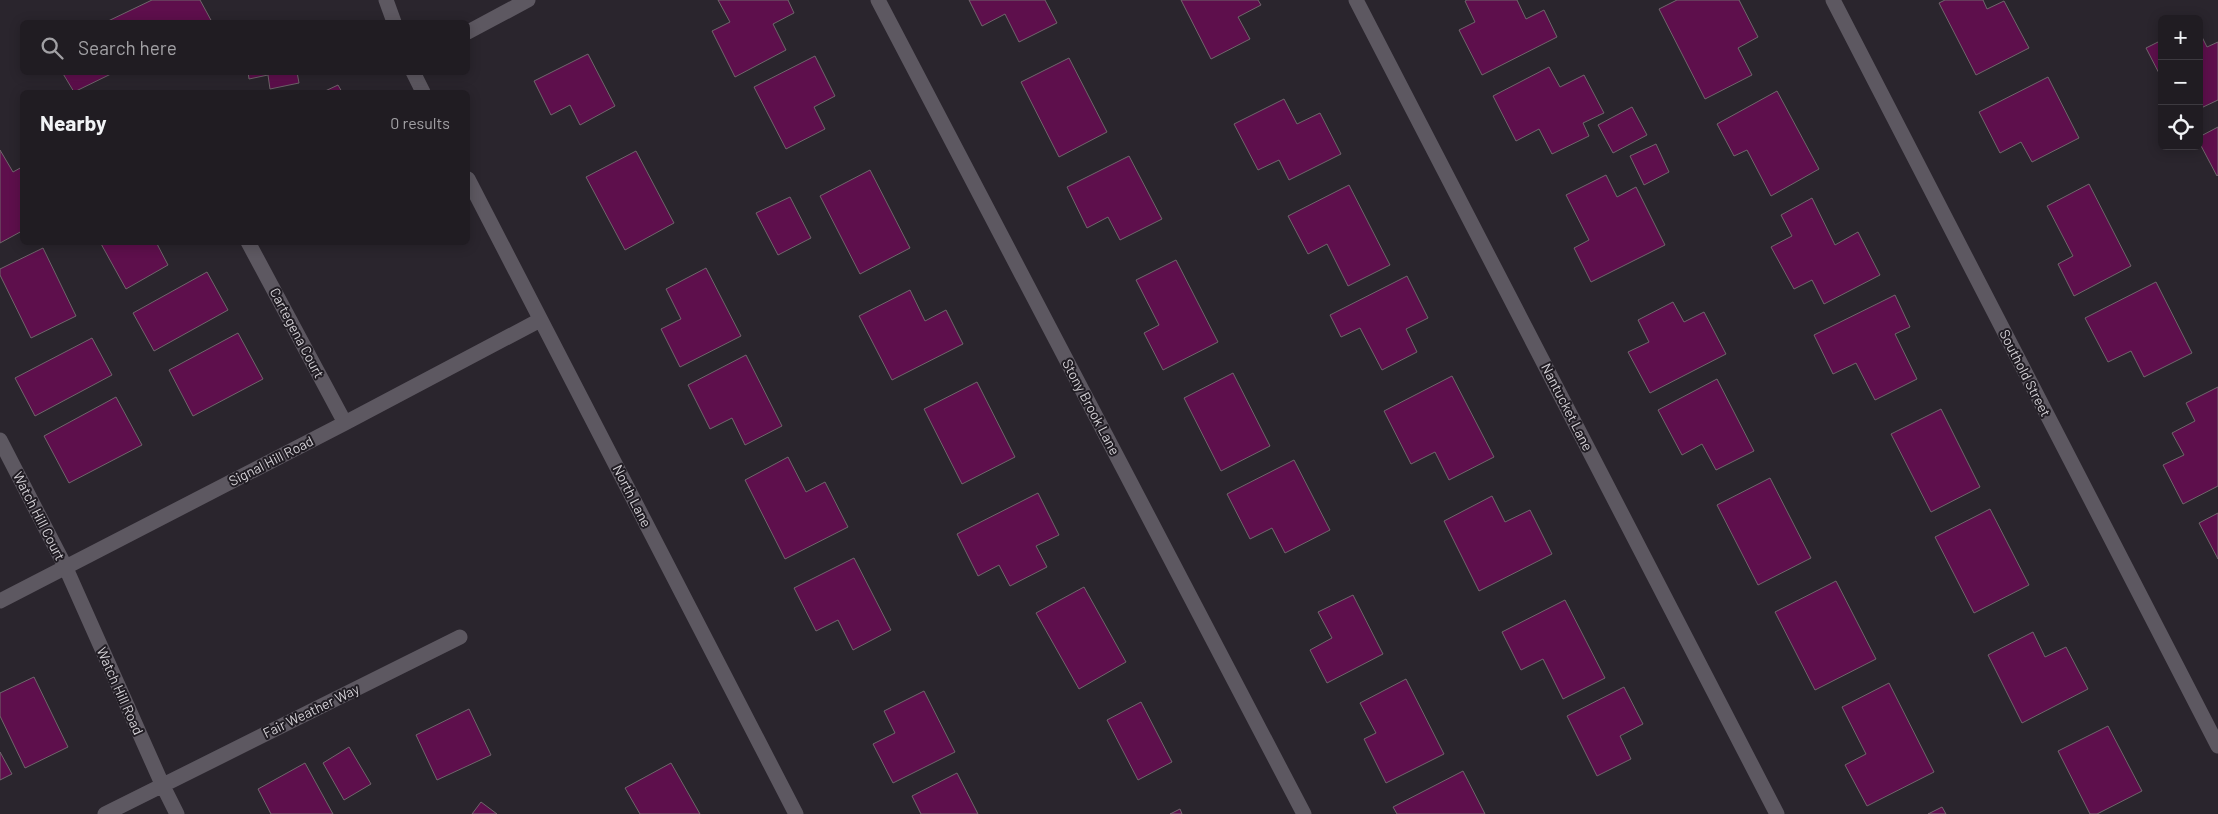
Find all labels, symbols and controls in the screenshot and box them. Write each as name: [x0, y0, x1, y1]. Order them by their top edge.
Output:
map controls: [2158, 15, 2203, 150]
button: +: [2158, 15, 2203, 60]
search box: [20, 20, 470, 75]
icon: search: [38, 34, 66, 62]
text: Search here: [78, 36, 177, 59]
button: −: [2158, 60, 2203, 105]
button: locate: [2158, 105, 2203, 150]
text: Nearby: [40, 110, 106, 135]
text: 0 results: [390, 113, 450, 132]
street label: Cartegena Court: [267, 285, 328, 381]
street label: Southold Street: [1996, 326, 2055, 419]
street label: Stony Brook Lane: [1059, 356, 1124, 458]
street label: Nantucket Lane: [1538, 360, 1597, 453]
street label: Signal Hill Road: [226, 432, 316, 489]
street label: North Lane: [609, 462, 655, 530]
street label: Watch Hill Court: [10, 469, 69, 563]
street label: Watch Hill Road: [94, 644, 147, 737]
street label: Fair Weather Way: [260, 680, 362, 741]

